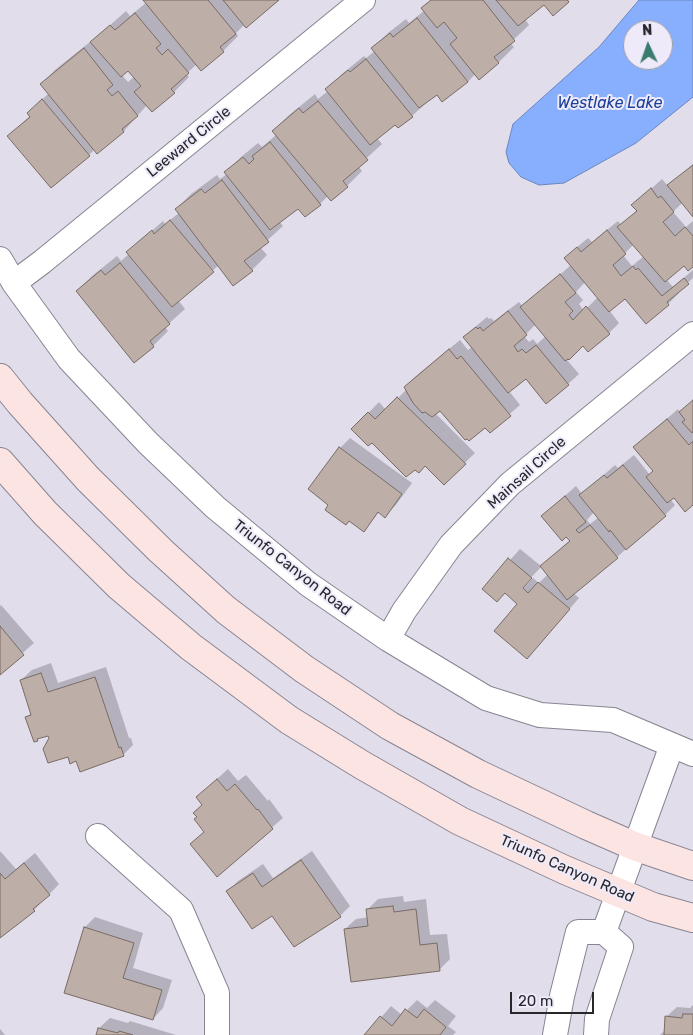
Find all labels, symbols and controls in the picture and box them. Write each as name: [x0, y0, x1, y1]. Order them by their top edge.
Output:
north arrow: [623, 20, 673, 70]
text: N: [642, 22, 653, 39]
water label: Westlake Lake: [558, 93, 662, 113]
street label: Leeward Circle: [143, 103, 235, 181]
street label: Mainsail Circle: [484, 433, 570, 513]
street label: Triunfo Canyon Road: [229, 516, 355, 620]
street label: Triunfo Canyon Road: [497, 831, 637, 907]
scale bar: [513, 982, 597, 1014]
text: 20 m: [518, 992, 553, 1010]

